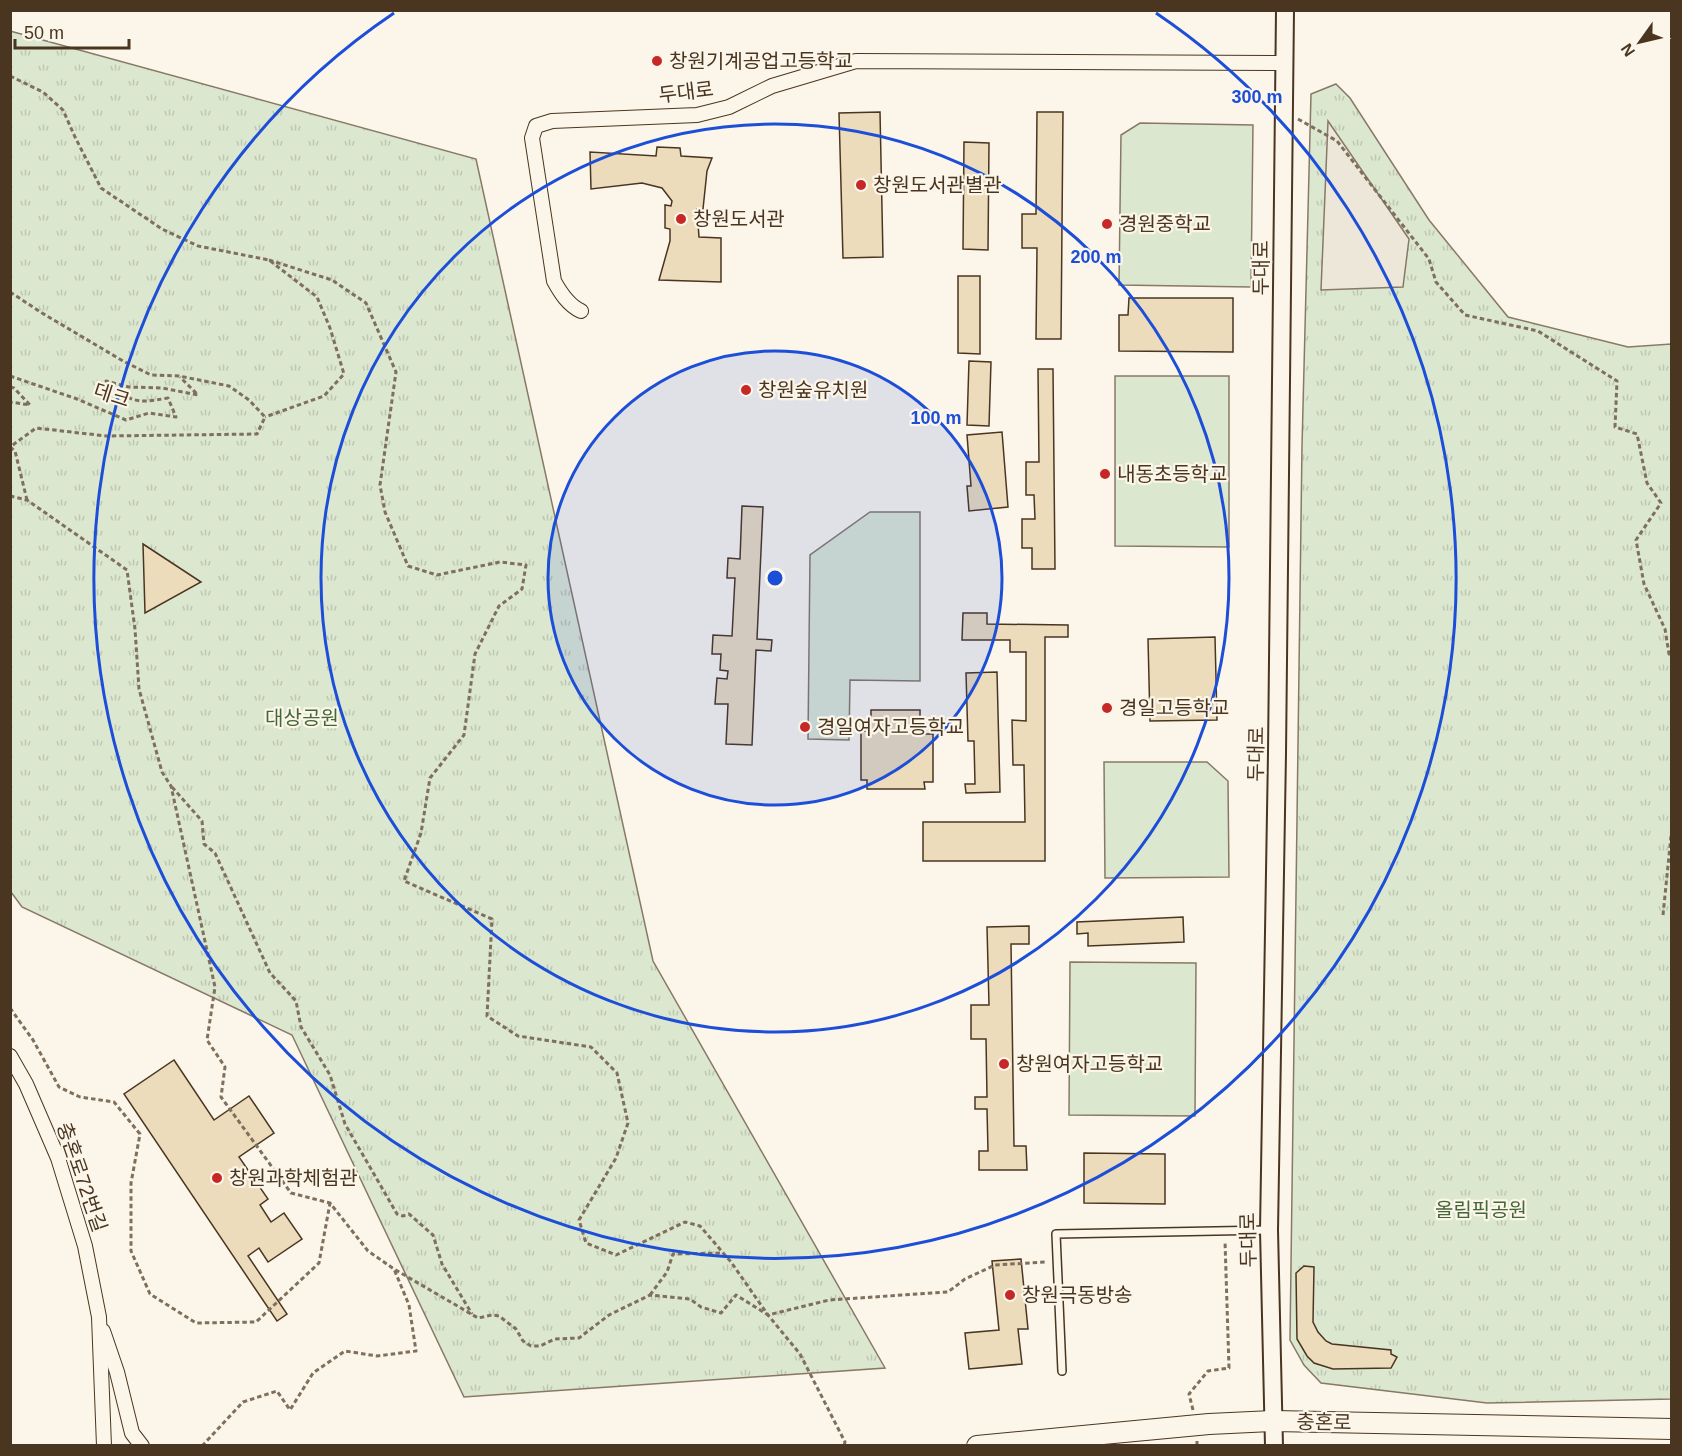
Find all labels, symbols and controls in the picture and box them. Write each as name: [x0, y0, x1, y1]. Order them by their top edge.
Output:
scale bar: [15, 12, 129, 50]
north arrow: [1610, 12, 1670, 72]
text: 50 m: [24, 23, 64, 43]
text: N: [1618, 41, 1638, 60]
place label: 창원기계공업고등학교: [669, 50, 853, 72]
marker: 창원기계공업고등학교: [650, 54, 664, 68]
street label: 두대로: [657, 78, 715, 106]
text: 300 m: [1231, 87, 1283, 107]
place label: 창원도서관별관: [873, 174, 1002, 196]
marker: 창원도서관별관: [854, 178, 868, 192]
place label: 창원도서관: [693, 208, 785, 230]
marker: 창원도서관: [674, 212, 688, 226]
place label: 경원중학교: [1119, 213, 1211, 235]
marker: 경원중학교: [1100, 217, 1114, 231]
street label: 두대로: [1250, 240, 1272, 296]
text: 200 m: [1070, 247, 1122, 267]
street label: 데크: [91, 379, 133, 411]
place label: 창원숲유치원: [758, 379, 868, 401]
marker: 창원숲유치원: [739, 383, 753, 397]
text: 100 m: [910, 408, 962, 428]
place label: 내동초등학교: [1117, 463, 1227, 485]
marker: 내동초등학교: [1098, 467, 1112, 481]
centre of rings: [765, 568, 785, 588]
place label: 경일고등학교: [1119, 697, 1229, 719]
marker: 경일고등학교: [1100, 701, 1114, 715]
park label: 대상공원: [265, 707, 339, 729]
place label: 경일여자고등학교: [817, 716, 964, 738]
marker: 경일여자고등학교: [798, 720, 812, 734]
street label: 두대로: [1245, 726, 1267, 782]
place label: 창원여자고등학교: [1016, 1053, 1163, 1075]
marker: 창원여자고등학교: [997, 1057, 1011, 1071]
street label: 충혼로72번길: [53, 1119, 111, 1235]
place label: 창원과학체험관: [229, 1167, 358, 1189]
marker: 창원과학체험관: [210, 1171, 224, 1185]
park label: 올림픽공원: [1435, 1199, 1527, 1221]
street label: 두대로: [1237, 1212, 1259, 1268]
place label: 창원극동방송: [1022, 1284, 1132, 1306]
marker: 창원극동방송: [1003, 1288, 1017, 1302]
street label: 충혼로: [1296, 1411, 1352, 1433]

